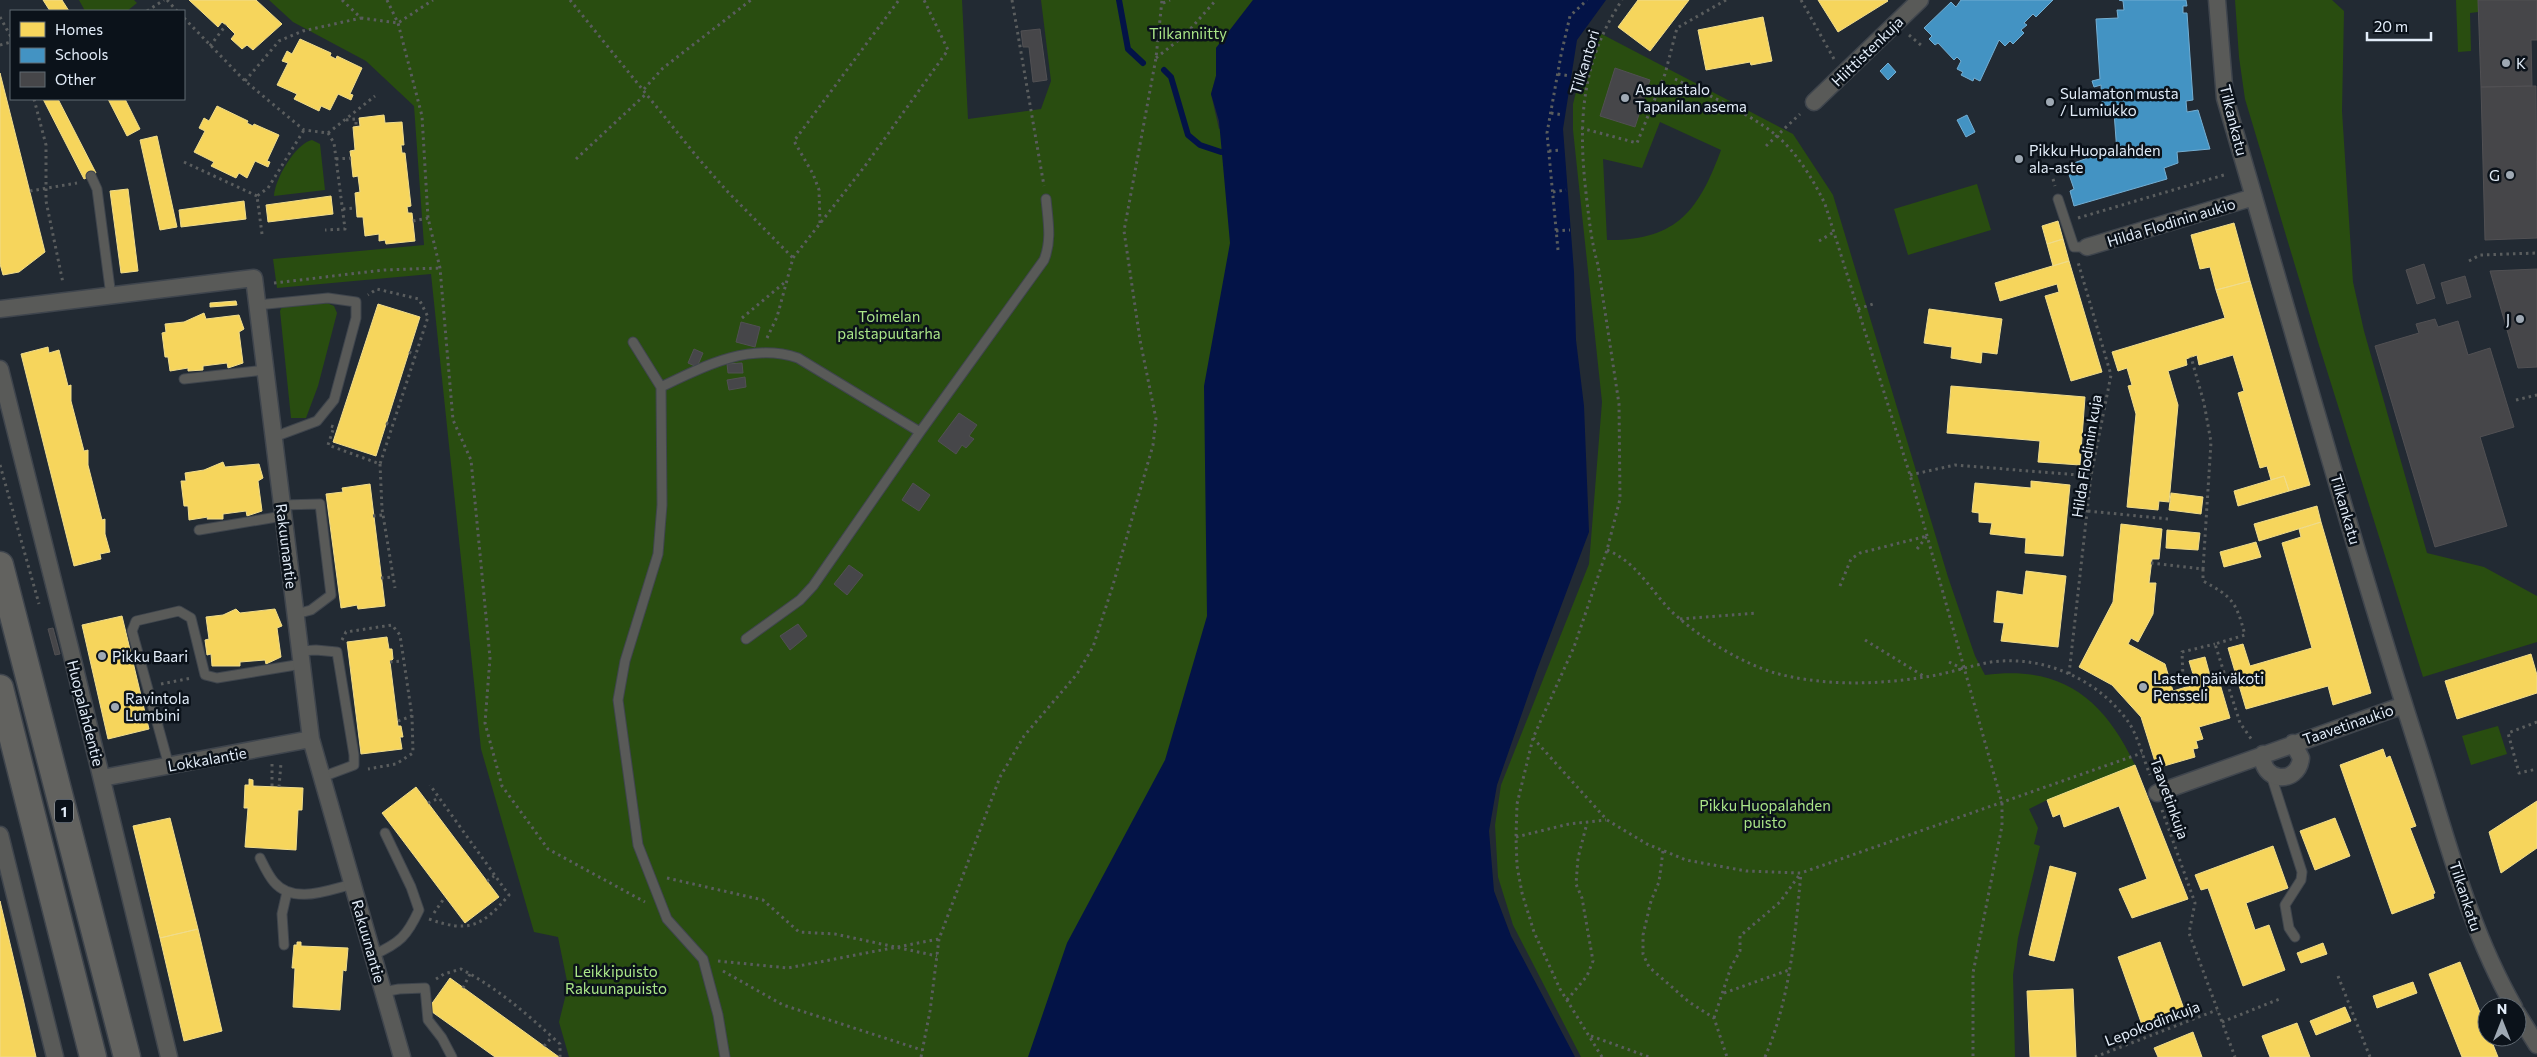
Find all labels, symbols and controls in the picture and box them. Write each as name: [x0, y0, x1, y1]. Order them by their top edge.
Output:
legend: [10, 10, 185, 100]
scale bar: [2367, 10, 2431, 42]
street label: Hiittistenkuja: [1827, 12, 1907, 90]
text: 20 m: [2374, 17, 2408, 35]
text: Homes: [55, 20, 103, 38]
park label: Tilkanniitty: [1149, 24, 1227, 42]
street label: Tilkantori: [1566, 27, 1602, 97]
text: Schools: [55, 45, 109, 63]
place label: K: [2516, 54, 2526, 72]
marker: K: [2500, 57, 2512, 69]
text: Other: [55, 70, 96, 88]
place label: Asukastalo Tapanilan asema: [1635, 80, 1747, 115]
street label: Tilkankatu: [2217, 83, 2251, 157]
place label: Sulamaton musta / Lumiukko: [2060, 84, 2178, 119]
marker: Asukastalo Tapanilan asema: [1619, 92, 1631, 104]
marker: Sulamaton musta / Lumiukko: [2044, 96, 2056, 108]
place label: Pikku Huopalahden ala-aste: [2029, 141, 2161, 176]
marker: Pikku Huopalahden ala-aste: [2013, 153, 2025, 165]
place label: G: [2489, 166, 2500, 184]
marker: G: [2504, 169, 2516, 181]
street label: Hilda Flodinin aukio: [2105, 194, 2237, 250]
park label: Toimelan palstapuutarha: [837, 307, 941, 342]
place label: J: [2506, 310, 2510, 328]
marker: J: [2514, 313, 2526, 325]
street label: Hilda Flodinin kuja: [2067, 393, 2105, 519]
street label: Tilkankatu: [2327, 472, 2365, 546]
street label: Rakuunantie: [273, 502, 301, 590]
place label: Pikku Baari: [112, 647, 188, 665]
marker: Pikku Baari: [96, 650, 108, 662]
street label: Huopalahdentie: [64, 658, 108, 768]
place label: Lasten päiväkoti Pensseli: [2153, 669, 2264, 704]
marker: Lasten päiväkoti Pensseli: [2137, 681, 2149, 693]
place label: Ravintola Lumbini: [125, 689, 190, 724]
street label: Taavetinaukio: [2300, 700, 2396, 748]
marker: Ravintola Lumbini: [109, 701, 121, 713]
street label: Lokkalantie: [166, 743, 248, 775]
street label: Taavetinkuja: [2147, 755, 2193, 841]
park label: Pikku Huopalahden puisto: [1699, 796, 1831, 831]
road number: 1: [55, 799, 73, 822]
street label: Tilkankatu: [2446, 859, 2486, 933]
street label: Rakuunantie: [349, 897, 389, 985]
park label: Leikkipuisto Rakuunapuisto: [565, 962, 667, 997]
street label: Lepokodinkuja: [2102, 997, 2202, 1049]
north arrow: [2477, 997, 2527, 1047]
text: N: [2497, 1000, 2507, 1017]

